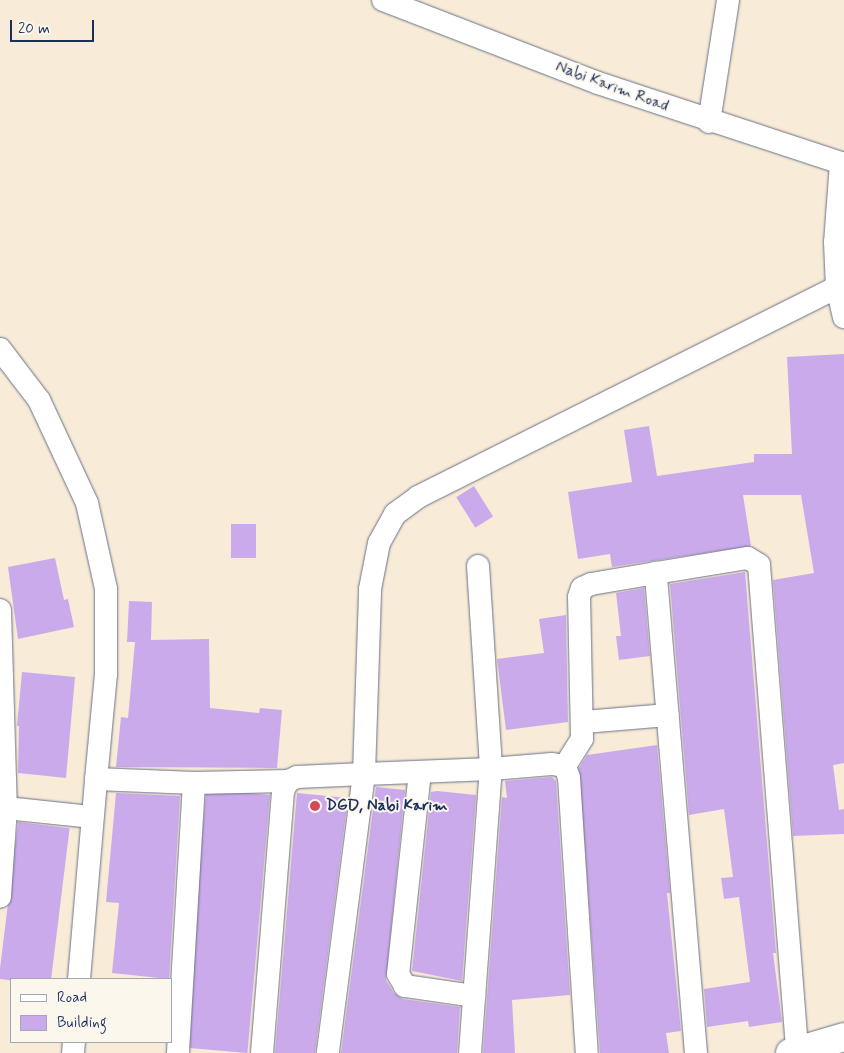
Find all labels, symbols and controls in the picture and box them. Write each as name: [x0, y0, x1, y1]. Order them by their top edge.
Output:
scale bar: [12, 10, 96, 42]
text: 20 m: [18, 19, 50, 39]
street label: Nabi Karim Road: [552, 57, 672, 117]
place label: DGD, Nabi Karim: [326, 796, 451, 816]
marker: DGD, Nabi Karim: [308, 799, 322, 813]
legend: [10, 978, 172, 1043]
text: Road: [57, 988, 87, 1008]
text: Building: [57, 1013, 107, 1033]

